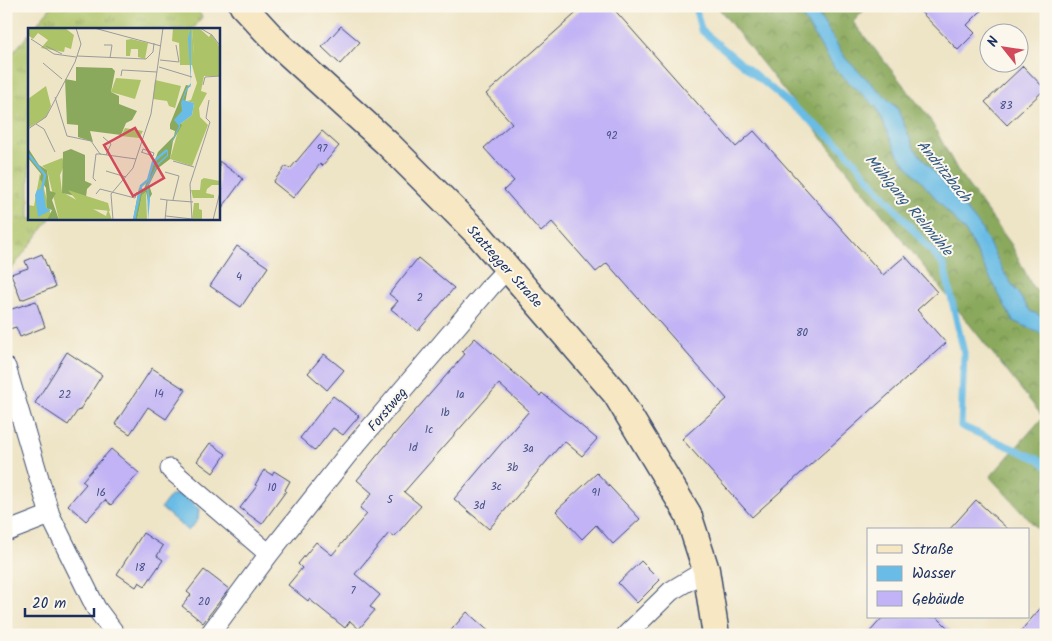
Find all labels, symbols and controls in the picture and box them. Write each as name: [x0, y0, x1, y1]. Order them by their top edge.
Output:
north arrow: [980, 22, 1030, 72]
inset map: [28, 28, 220, 220]
text: N: [982, 33, 1005, 51]
house number: 83: [1000, 97, 1012, 115]
house number: 92: [606, 127, 618, 145]
water label: Andritzbach: [910, 135, 977, 210]
house number: 97: [317, 140, 328, 158]
water label: Mühlgang Rielmühle: [858, 150, 959, 263]
street label: Stattegger Straße: [461, 220, 548, 314]
house number: 4: [236, 268, 242, 286]
house number: 2: [417, 289, 423, 307]
house number: 80: [796, 324, 809, 342]
street label: Forstweg: [363, 383, 413, 437]
house number: 14: [154, 385, 164, 403]
house number: 22: [59, 386, 71, 404]
house number: 1a: [456, 386, 464, 404]
house number: 1b: [440, 404, 450, 422]
house number: 1c: [425, 421, 433, 439]
house number: 1d: [409, 439, 418, 457]
house number: 3a: [522, 440, 534, 458]
house number: 3b: [506, 459, 518, 477]
house number: 3c: [490, 478, 502, 496]
house number: 10: [268, 479, 277, 497]
house number: 16: [96, 484, 106, 502]
house number: 91: [592, 484, 600, 502]
house number: 5: [387, 491, 394, 509]
house number: 3d: [473, 497, 485, 515]
legend: [867, 528, 1030, 618]
text: Straße: [912, 538, 954, 562]
house number: 18: [135, 559, 145, 577]
text: Wasser: [912, 562, 956, 586]
house number: 7: [350, 582, 356, 600]
scale bar: [25, 586, 94, 618]
text: Gebäude: [912, 588, 965, 612]
text: 20 m: [32, 592, 66, 616]
house number: 20: [198, 593, 210, 611]

